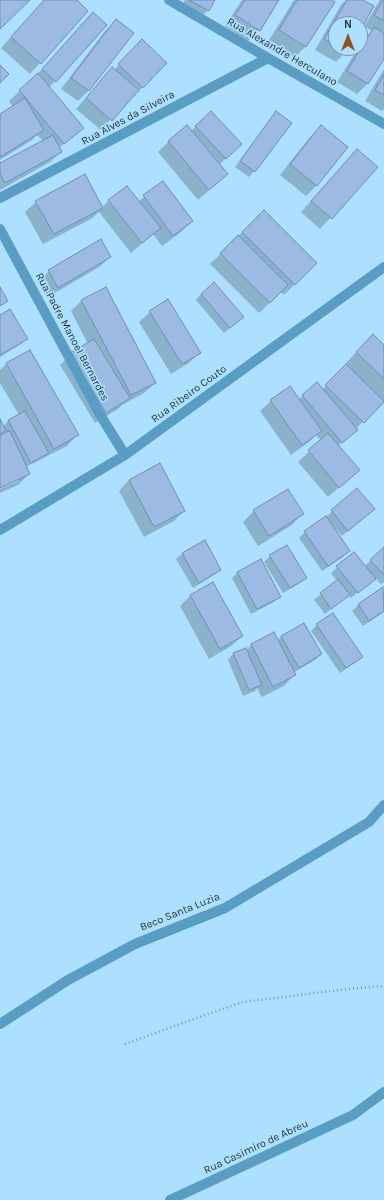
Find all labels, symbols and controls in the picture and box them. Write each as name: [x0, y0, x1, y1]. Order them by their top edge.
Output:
street label: Rua Alexandre Herculano: [224, 15, 340, 89]
north arrow: [328, 16, 368, 56]
text: N: [344, 18, 352, 31]
street label: Rua Alves da Silveira: [79, 88, 177, 148]
street label: Rua Padre Manoel Bernardes: [33, 271, 111, 403]
street label: Rua Ribeiro Couto: [149, 362, 229, 426]
street label: Beco Santa Luzia: [138, 890, 222, 934]
street label: Rua Casimiro de Abreu: [202, 1117, 310, 1177]

